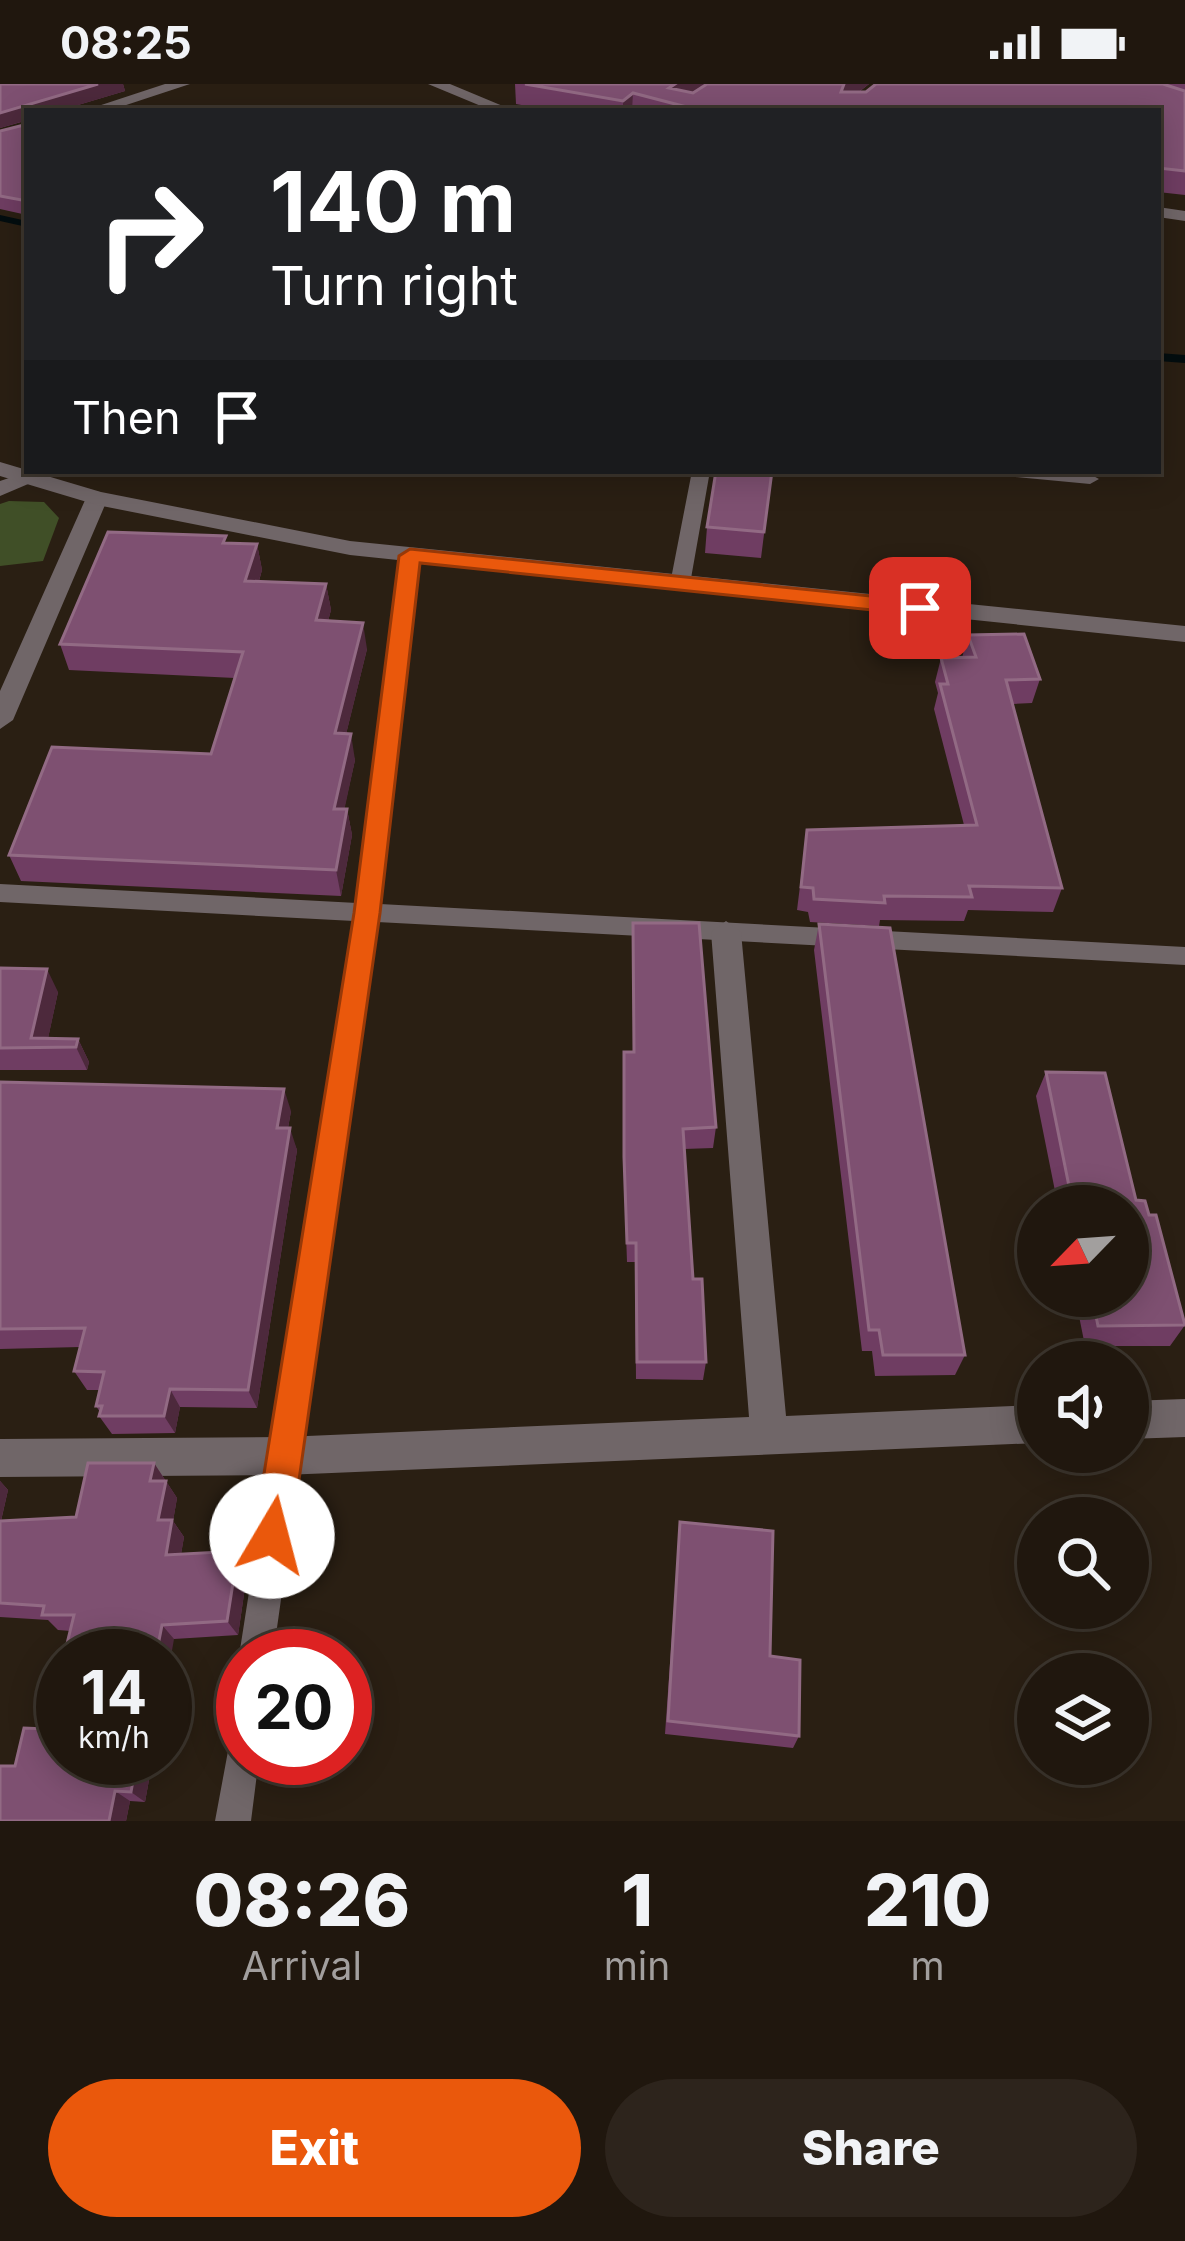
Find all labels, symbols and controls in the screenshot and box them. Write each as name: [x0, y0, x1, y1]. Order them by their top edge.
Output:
text: 08:25: [60, 15, 192, 70]
text: 140 m: [270, 151, 516, 252]
icon: right: [72, 156, 228, 312]
text: Turn right: [270, 253, 518, 318]
icon: arrive: [204, 384, 270, 450]
text: Then: [72, 390, 180, 445]
pin: [869, 557, 971, 659]
icon: arrive: [887, 575, 953, 641]
north arrow: [1017, 1185, 1149, 1317]
map controls: [1017, 1185, 1149, 1785]
button: sound: [1017, 1341, 1149, 1473]
position arrow: [209, 1473, 335, 1599]
button: search: [1017, 1497, 1149, 1629]
speed limit sign: 20: [216, 1629, 372, 1785]
button: layers: [1017, 1653, 1149, 1785]
text: 14: [81, 1656, 147, 1728]
text: km/h: [78, 1719, 150, 1755]
text: 08:26: [194, 1856, 410, 1943]
text: 1: [621, 1856, 653, 1943]
text: 210: [864, 1856, 991, 1943]
text: Arrival: [242, 1942, 362, 1989]
text: min: [604, 1942, 670, 1989]
text: m: [911, 1942, 945, 1989]
button: Exit: [48, 2079, 581, 2217]
button: Share: [605, 2079, 1137, 2217]

